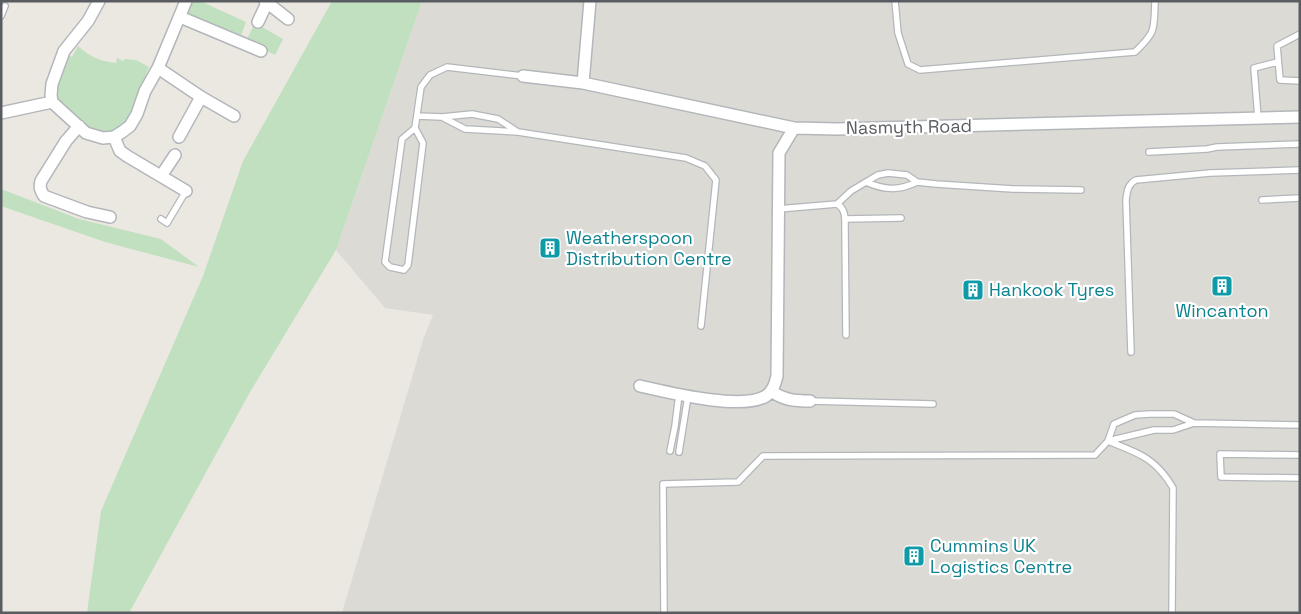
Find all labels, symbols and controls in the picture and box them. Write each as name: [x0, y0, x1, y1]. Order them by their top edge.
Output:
street label: Nasmyth Road: [846, 114, 972, 139]
place label: Weatherspoon Distribution Centre: [566, 226, 732, 270]
building icon: Weatherspoon Distribution Centre: [538, 236, 562, 260]
building icon: Wincanton: [1210, 274, 1234, 298]
building icon: Hankook Tyres: [961, 278, 985, 302]
place label: Hankook Tyres: [989, 278, 1114, 301]
place label: Wincanton: [1175, 299, 1269, 322]
place label: Cummins UK Logistics Centre: [930, 534, 1072, 578]
building icon: Cummins UK Logistics Centre: [902, 544, 926, 568]

